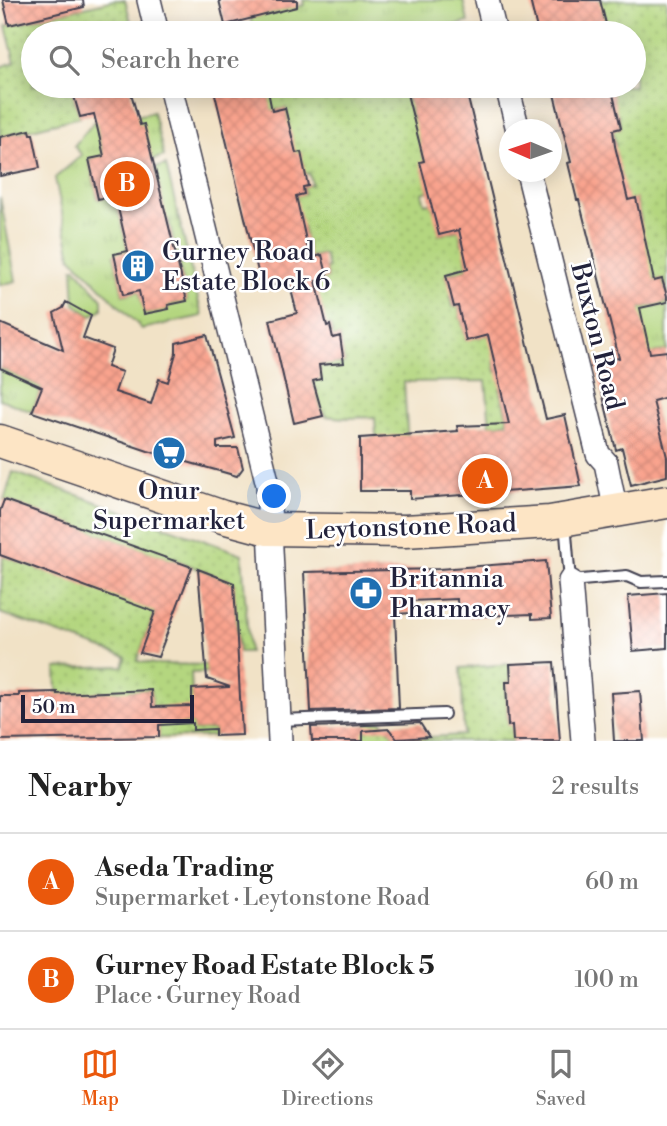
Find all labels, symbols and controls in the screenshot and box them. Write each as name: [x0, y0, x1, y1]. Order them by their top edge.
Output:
search box: [21, 21, 646, 98]
icon: search: [45, 41, 83, 79]
text: Search here: [101, 44, 240, 76]
north arrow: [499, 119, 562, 182]
pin: B: [104, 158, 150, 210]
place label: Gurney Road Estate Block 6: [162, 236, 330, 298]
building icon: Gurney Road Estate Block 6: [119, 247, 157, 285]
street label: Buxton Road: [563, 258, 631, 414]
supermarket icon: Onur Supermarket: [150, 434, 188, 472]
pin: A: [462, 455, 508, 507]
place label: Onur Supermarket: [93, 475, 245, 537]
your location: [257, 479, 291, 513]
street label: Leytonstone Road: [305, 507, 517, 547]
place label: Britannia Pharmacy: [389, 563, 510, 625]
pharmacy icon: Britannia Pharmacy: [347, 574, 385, 612]
scale bar: [21, 692, 194, 724]
text: 50 m: [32, 695, 76, 719]
text: Nearby: [28, 768, 132, 806]
text: 2 results: [552, 773, 639, 801]
text: Aseda Trading: [95, 852, 273, 884]
text: A: [43, 868, 59, 896]
text: 60 m: [585, 868, 639, 896]
text: Supermarket · Leytonstone Road: [95, 884, 430, 912]
text: Gurney Road Estate Block 5: [95, 950, 435, 982]
text: B: [42, 966, 60, 994]
text: 100 m: [574, 966, 639, 994]
text: Place · Gurney Road: [95, 982, 301, 1010]
tab: Map: [81, 1045, 119, 1111]
tab: Directions: [282, 1045, 373, 1111]
tab: Saved: [536, 1045, 586, 1111]

